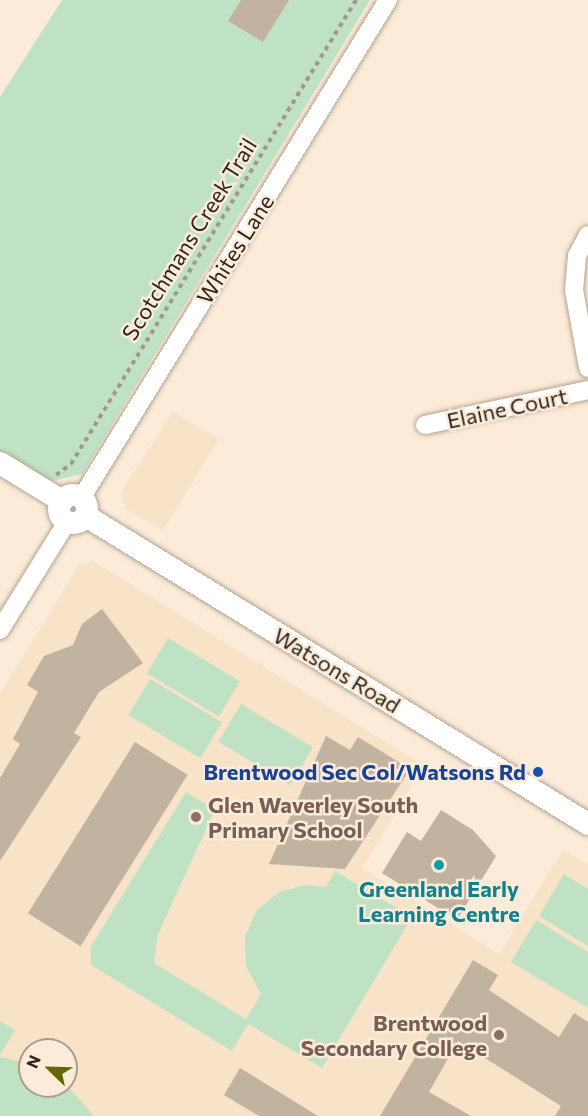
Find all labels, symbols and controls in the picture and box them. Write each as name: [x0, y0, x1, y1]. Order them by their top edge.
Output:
street label: Scotchmans Creek Trail: [116, 133, 262, 345]
street label: Whites Lane: [191, 190, 279, 308]
street label: Elaine Court: [444, 382, 570, 434]
street label: Watsons Road: [269, 622, 405, 718]
place label: Brentwood Sec Col/Watsons Rd: [204, 759, 526, 785]
marker: Brentwood Sec Col/Watsons Rd: [531, 765, 545, 779]
place label: Glen Waverley South Primary School: [208, 791, 418, 842]
marker: Glen Waverley South Primary School: [189, 810, 203, 824]
marker: Greenland Early Learning Centre: [432, 858, 446, 872]
place label: Greenland Early Learning Centre: [358, 875, 520, 926]
place label: Brentwood Secondary College: [301, 1009, 487, 1060]
marker: Brentwood Secondary College: [492, 1028, 506, 1042]
north arrow: [18, 1038, 78, 1098]
text: N: [22, 1052, 44, 1071]

